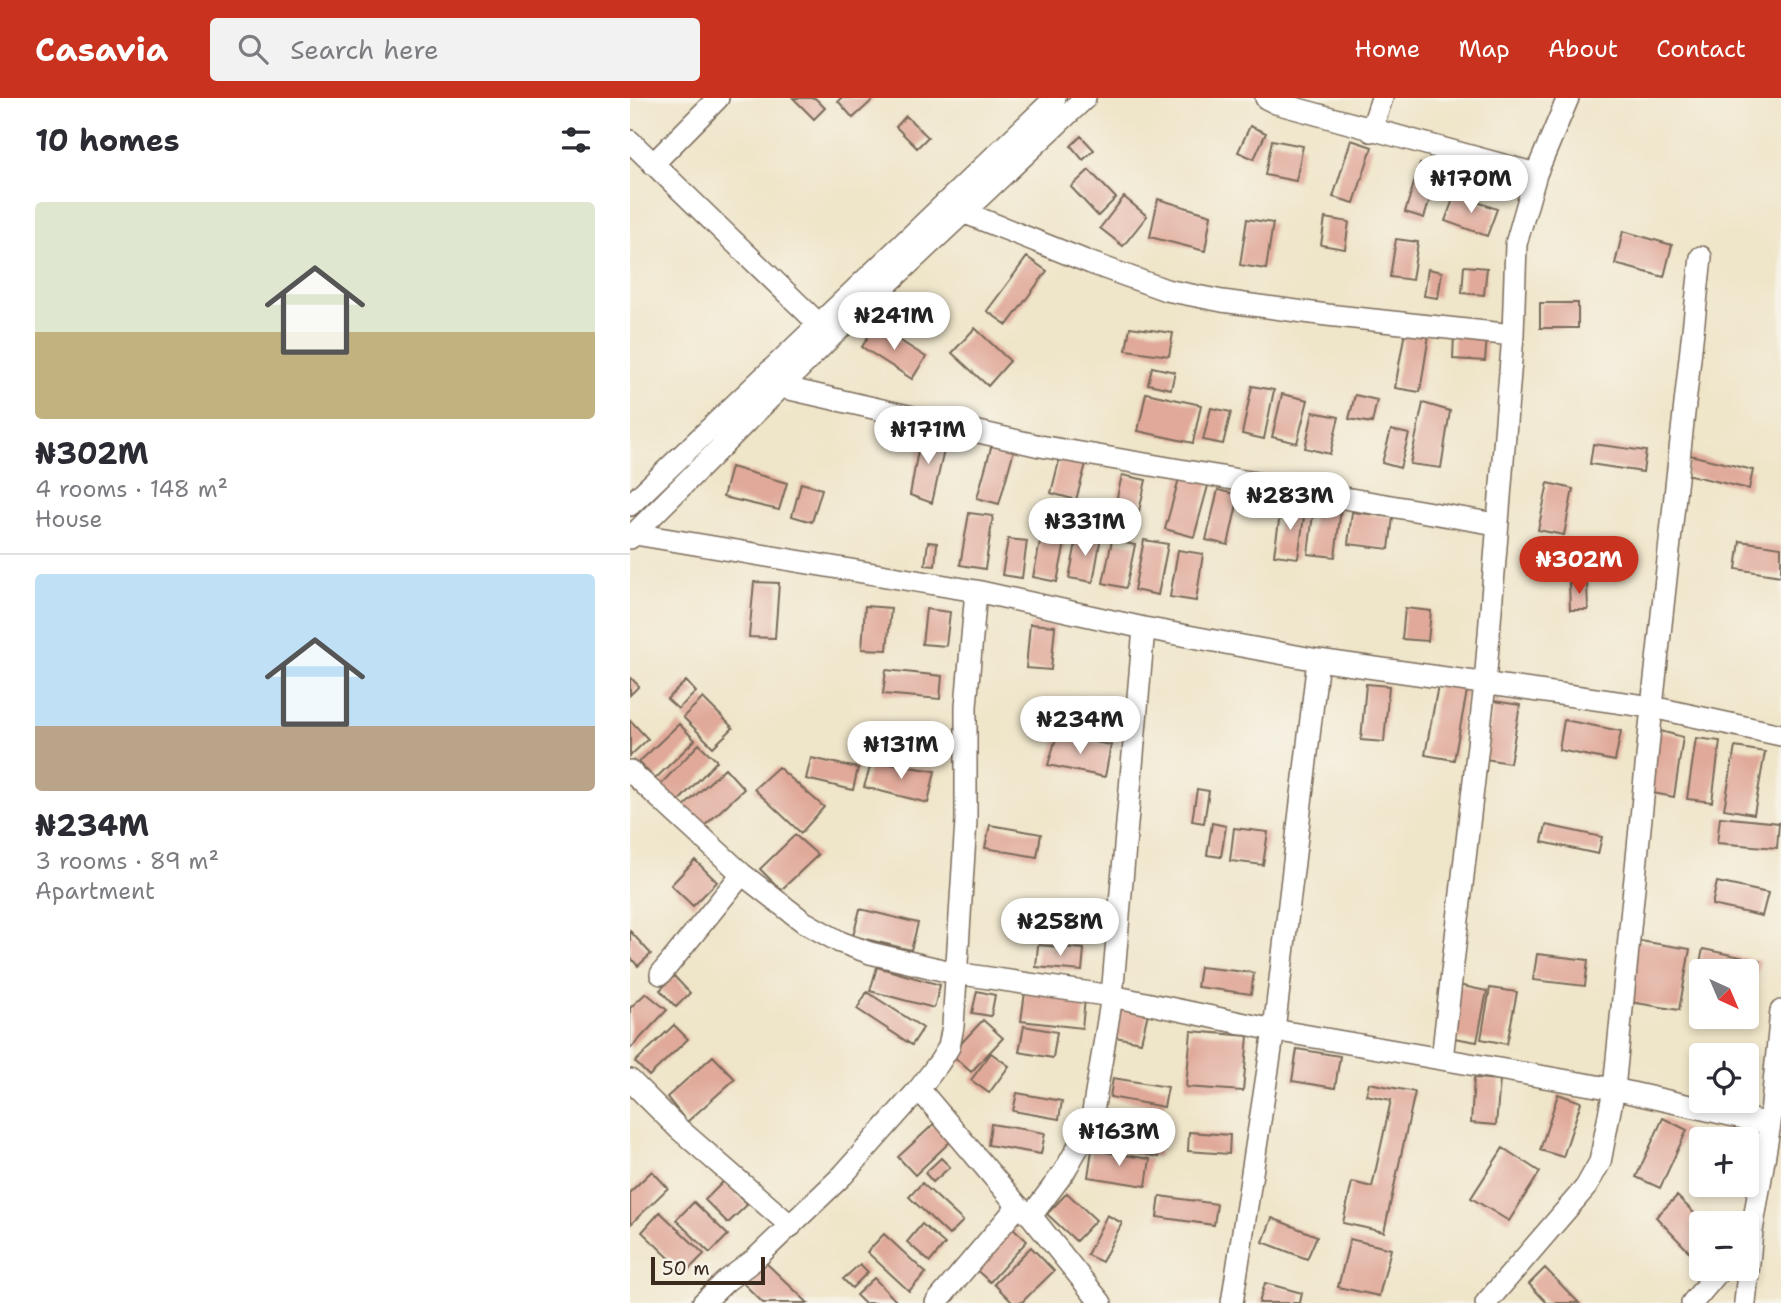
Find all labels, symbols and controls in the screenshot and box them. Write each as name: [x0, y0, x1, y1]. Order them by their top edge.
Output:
search box: [210, 18, 700, 81]
text: Casavia: [35, 27, 168, 72]
icon: search: [234, 30, 272, 68]
text: Search here: [290, 32, 439, 67]
text: Home: [1354, 33, 1420, 65]
text: Map: [1458, 33, 1510, 65]
text: About: [1548, 33, 1618, 65]
text: Contact: [1656, 33, 1746, 65]
text: 10 homes: [35, 120, 180, 161]
icon: filters: [557, 121, 595, 159]
pin: ₦170M: [1422, 156, 1520, 215]
text: ₦170M: [1430, 163, 1512, 193]
icon: home: [252, 247, 378, 373]
pin: ₦241M: [845, 292, 943, 352]
text: ₦241M: [854, 300, 934, 330]
pin: ₦171M: [879, 406, 977, 466]
text: ₦171M: [890, 414, 966, 444]
text: ₦302M: [35, 433, 148, 474]
pin: ₦283M: [1241, 472, 1339, 532]
text: 4 rooms · 148 m²: [35, 474, 228, 504]
text: ₦283M: [1246, 480, 1334, 510]
pin: ₦331M: [1036, 498, 1134, 558]
text: House: [35, 504, 103, 534]
text: ₦331M: [1045, 506, 1125, 536]
pin: ₦302M: [1530, 536, 1628, 596]
text: ₦302M: [1535, 544, 1623, 574]
icon: home: [252, 619, 378, 745]
pin: ₦234M: [1031, 696, 1129, 756]
text: ₦234M: [1036, 704, 1124, 734]
pin: ₦131M: [852, 722, 950, 781]
text: ₦131M: [863, 729, 939, 759]
text: ₦234M: [35, 805, 149, 846]
text: 3 rooms · 89 m²: [35, 846, 219, 876]
text: Apartment: [35, 876, 155, 906]
pin: ₦258M: [1011, 898, 1109, 958]
text: ₦258M: [1017, 906, 1103, 936]
north arrow: [1689, 959, 1759, 1029]
map controls: [1689, 959, 1759, 1281]
button: locate: [1689, 1043, 1759, 1113]
pin: ₦163M: [1070, 1108, 1168, 1168]
text: ₦163M: [1078, 1116, 1160, 1146]
button: +: [1689, 1127, 1759, 1197]
button: −: [1689, 1211, 1759, 1281]
scale bar: [651, 1254, 765, 1286]
text: 50 m: [662, 1256, 710, 1281]

